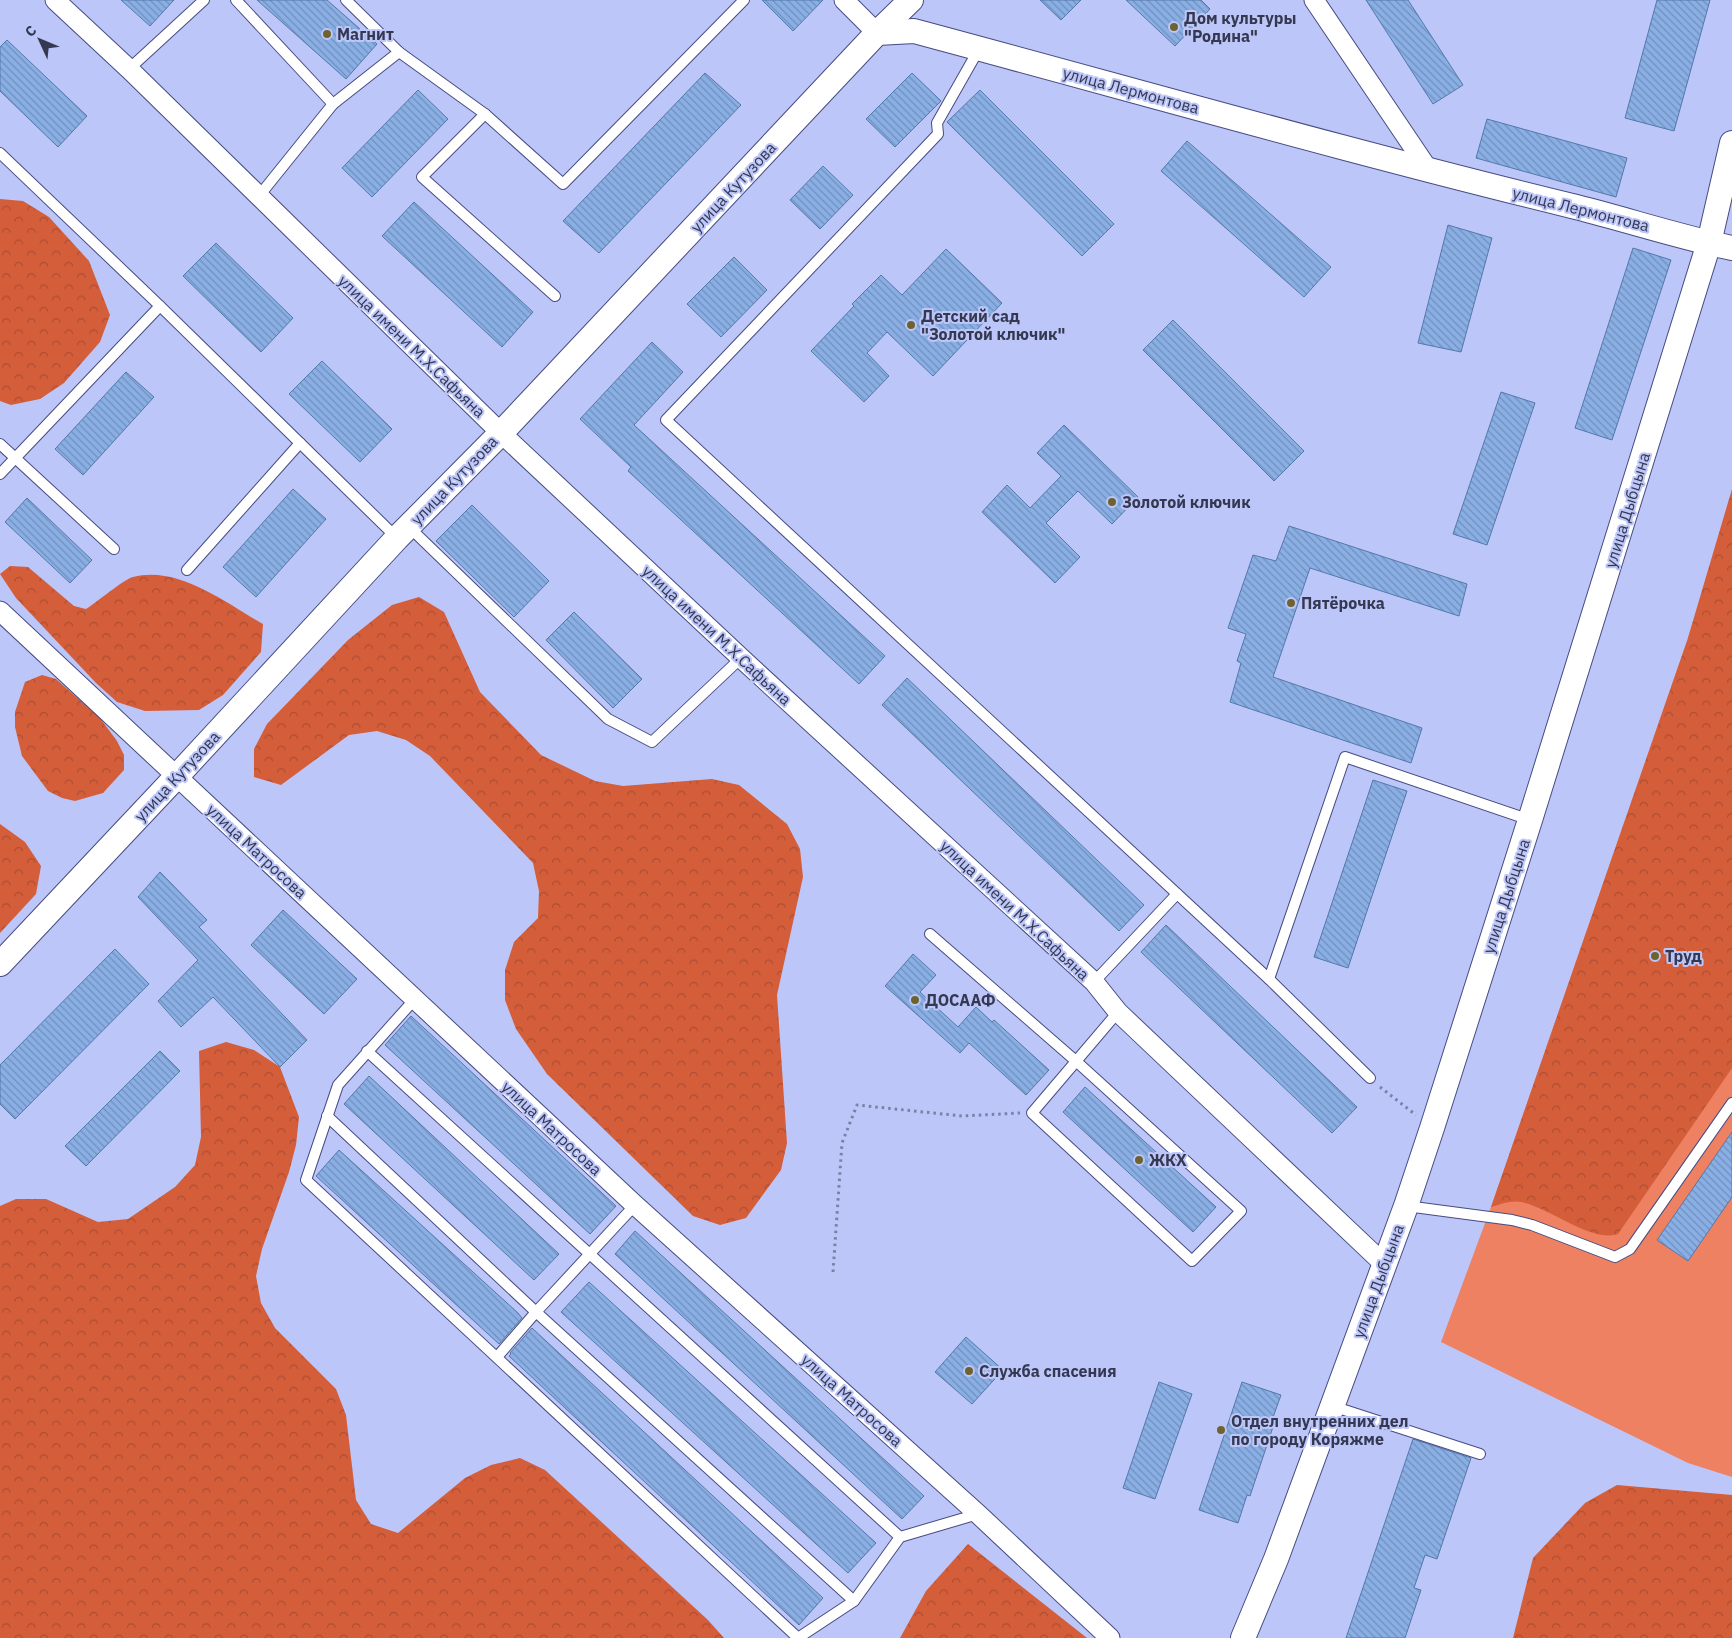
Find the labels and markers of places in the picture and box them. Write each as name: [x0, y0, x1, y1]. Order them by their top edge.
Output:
place label: Дом культуры "Родина": [1184, 8, 1296, 46]
marker: Дом культуры "Родина": [1168, 21, 1180, 33]
place label: Магнит: [337, 24, 394, 44]
marker: Магнит: [321, 28, 333, 40]
place label: Детский сад "Золотой ключик": [921, 306, 1065, 344]
marker: Детский сад "Золотой ключик": [905, 319, 917, 331]
place label: Золотой ключик: [1122, 492, 1251, 512]
marker: Золотой ключик: [1106, 496, 1118, 508]
place label: Пятёрочка: [1301, 593, 1385, 613]
marker: Пятёрочка: [1285, 597, 1297, 609]
place label: Труд: [1665, 946, 1702, 966]
marker: Труд: [1649, 950, 1661, 962]
place label: ДОСААФ: [925, 990, 996, 1010]
marker: ДОСААФ: [909, 994, 921, 1006]
place label: ЖКХ: [1149, 1150, 1187, 1170]
marker: ЖКХ: [1133, 1154, 1145, 1166]
place label: Служба спасения: [979, 1361, 1117, 1381]
marker: Служба спасения: [963, 1365, 975, 1377]
place label: Отдел внутренних дел по городу Коряжме: [1231, 1411, 1408, 1449]
marker: Отдел внутренних дел по городу Коряжме: [1215, 1424, 1227, 1436]

